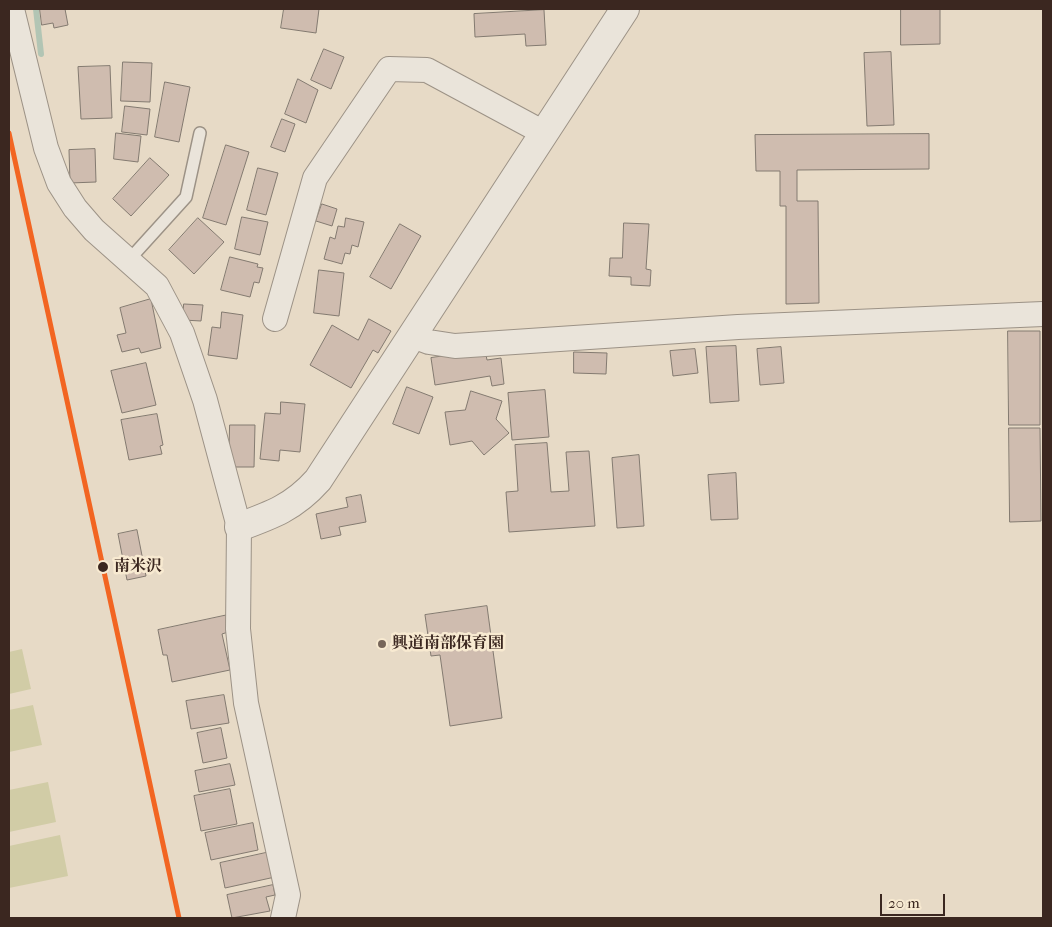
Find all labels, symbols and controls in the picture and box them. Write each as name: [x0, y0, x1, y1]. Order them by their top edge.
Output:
place label: 南米沢: [114, 557, 162, 577]
marker: 南米沢: [96, 560, 110, 574]
place label: 興道南部保育園: [392, 634, 504, 654]
marker: 興道南部保育園: [376, 638, 388, 650]
scale bar: [882, 884, 947, 916]
text: 20 m: [888, 894, 920, 912]

